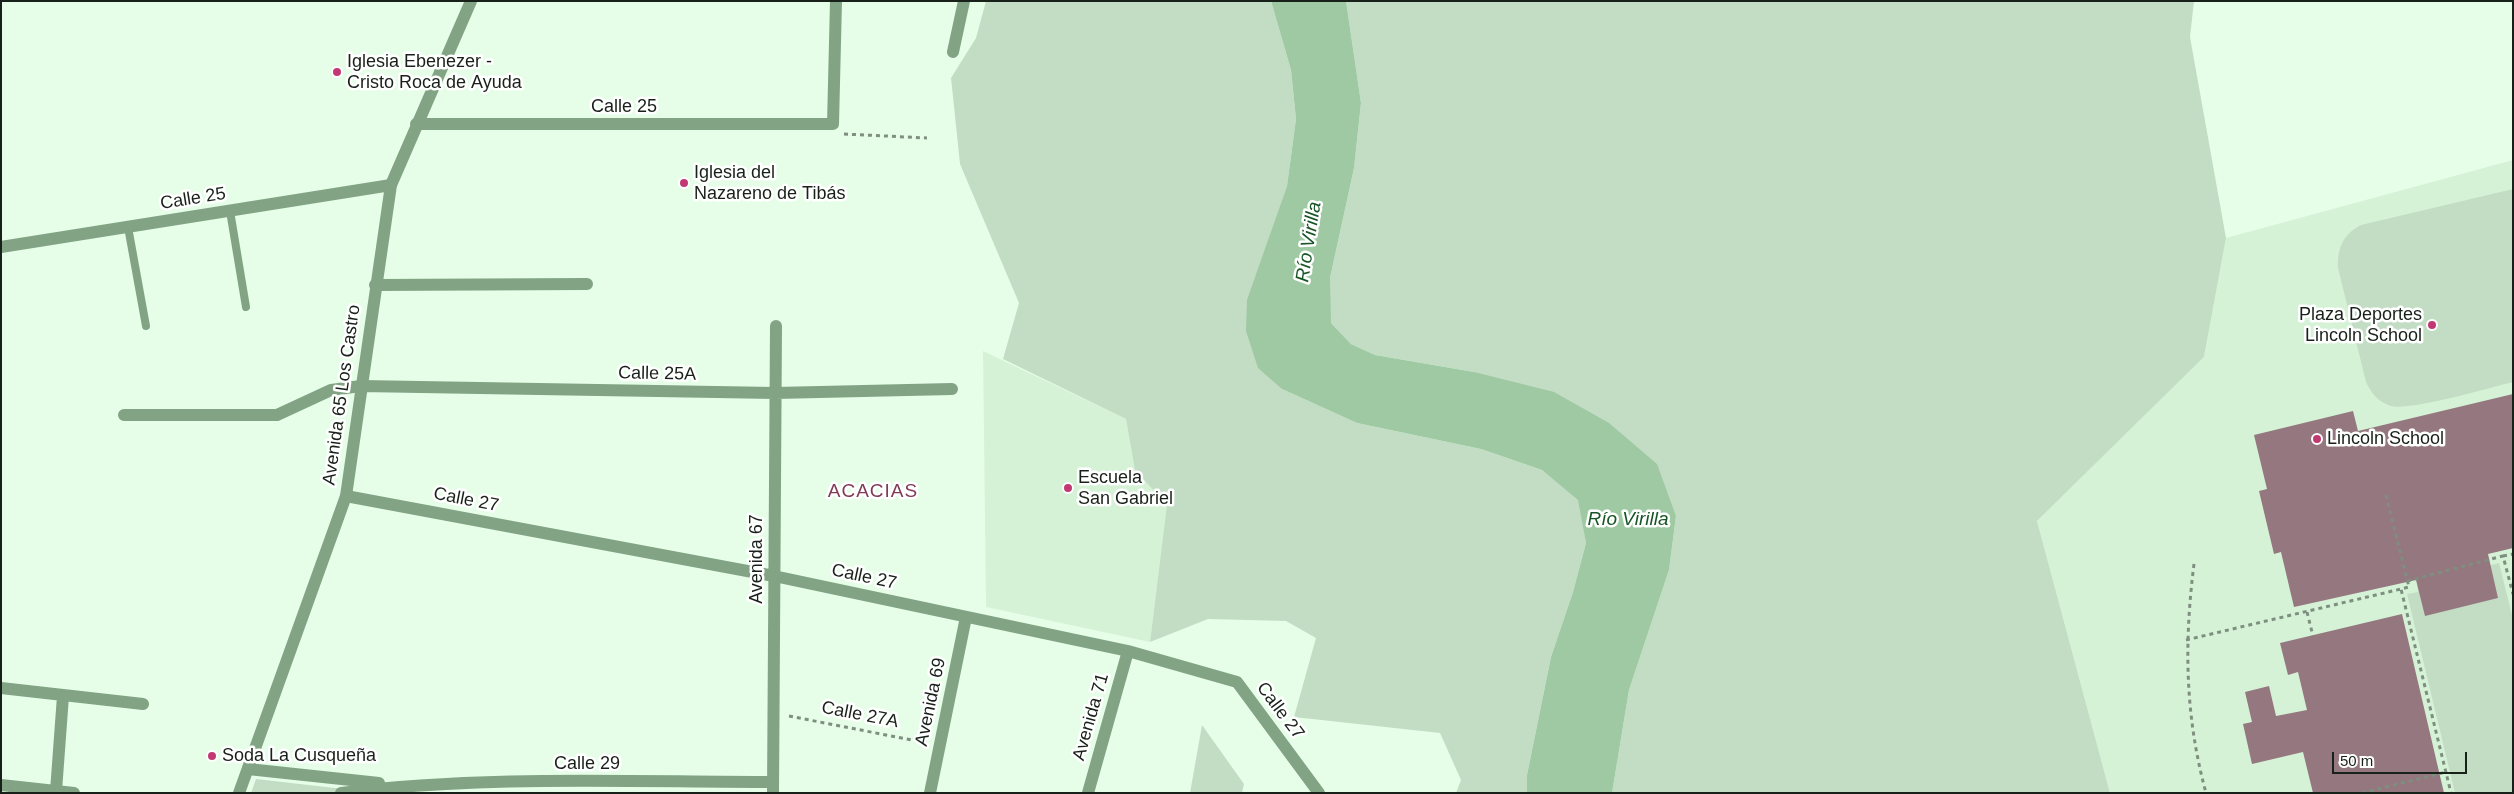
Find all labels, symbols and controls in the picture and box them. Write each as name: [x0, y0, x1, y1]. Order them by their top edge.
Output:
place label: Iglesia Ebenezer - Cristo Roca de Ayuda: [347, 51, 522, 94]
marker: Iglesia Ebenezer - Cristo Roca de Ayuda: [331, 66, 343, 78]
street label: Calle 25: [591, 96, 657, 118]
place label: Iglesia del Nazareno de Tibás: [694, 162, 845, 204]
marker: Iglesia del Nazareno de Tibás: [678, 177, 690, 189]
street label: Calle 25: [159, 183, 227, 215]
water label: Río Virilla: [1291, 200, 1327, 284]
street label: Avenida 65 Los Castro: [319, 303, 365, 487]
place label: Plaza Deportes Lincoln School: [2299, 304, 2422, 346]
marker: Plaza Deportes Lincoln School: [2426, 319, 2438, 331]
street label: Calle 25A: [618, 363, 696, 385]
place label: Lincoln School: [2327, 428, 2444, 450]
marker: Lincoln School: [2311, 433, 2323, 445]
place label: Escuela San Gabriel: [1078, 467, 1173, 509]
district label: ACACIAS: [827, 481, 919, 503]
marker: Escuela San Gabriel: [1062, 482, 1074, 494]
street label: Calle 27: [432, 483, 500, 517]
water label: Río Virilla: [1588, 509, 1668, 531]
street label: Avenida 67: [746, 514, 768, 604]
street label: Calle 27: [829, 560, 899, 594]
street label: Avenida 69: [911, 656, 951, 748]
street label: Avenida 71: [1068, 671, 1114, 763]
street label: Calle 27: [1252, 678, 1308, 744]
street label: Calle 27A: [820, 697, 900, 733]
scale bar: [2334, 742, 2469, 774]
place label: Soda La Cusqueña: [222, 745, 376, 767]
marker: Soda La Cusqueña: [206, 750, 218, 762]
text: 50 m: [2340, 752, 2373, 769]
street label: Calle 29: [554, 753, 620, 775]

